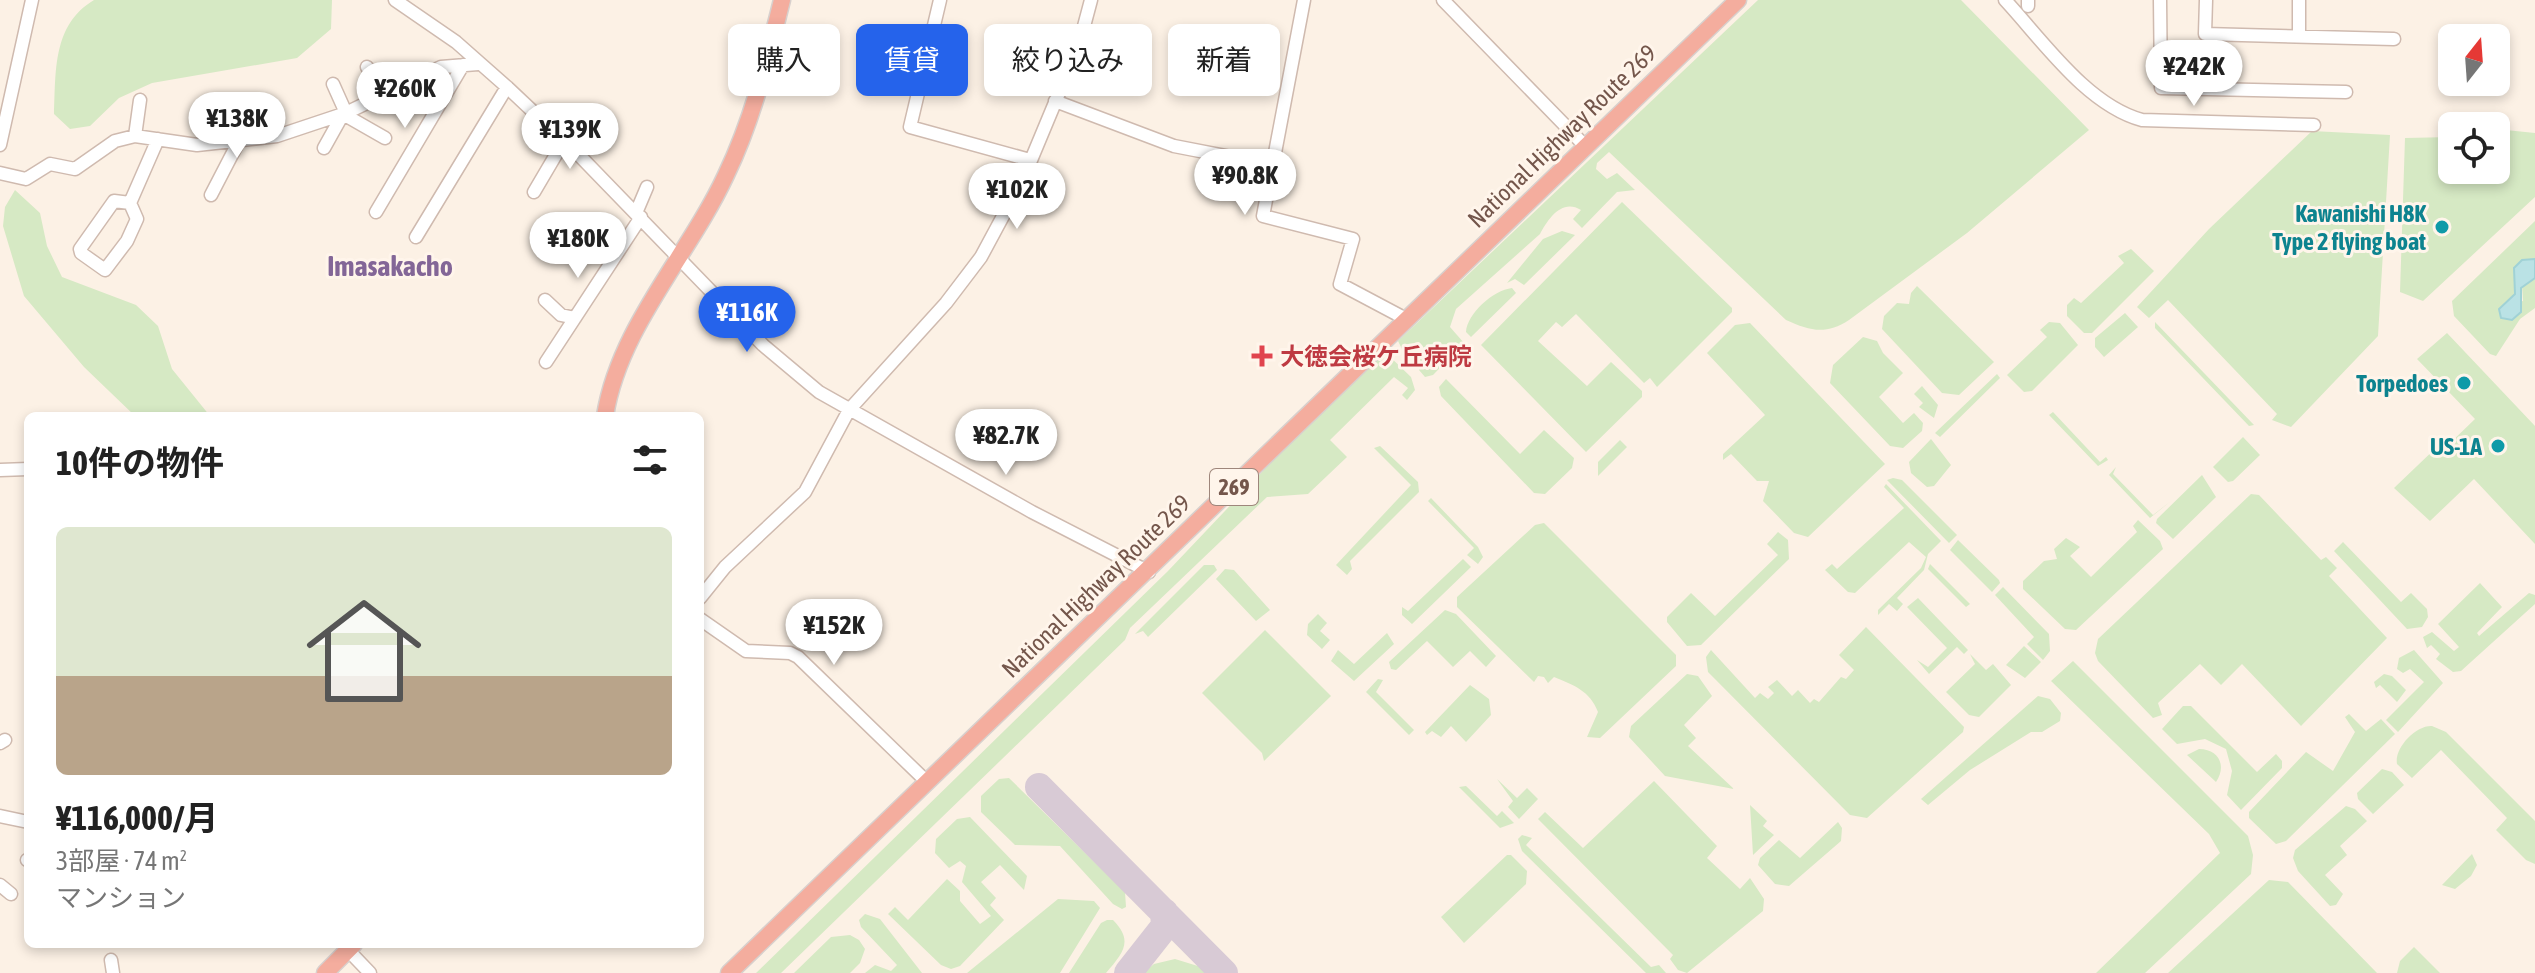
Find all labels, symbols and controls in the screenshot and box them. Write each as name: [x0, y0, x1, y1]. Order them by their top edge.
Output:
chip: 購入: [728, 24, 840, 96]
chip: 賃貸: [856, 24, 968, 96]
chip: 絞り込み: [984, 24, 1152, 96]
chip: 新着: [1168, 24, 1280, 96]
north arrow: [2438, 24, 2510, 96]
map controls: [2438, 24, 2510, 184]
street label: National Highway Route 269: [1462, 39, 1662, 233]
pin: ¥242K: [2138, 40, 2250, 108]
text: ¥242K: [2164, 51, 2224, 81]
pin: ¥260K: [349, 62, 461, 130]
text: ¥260K: [375, 73, 435, 103]
pin: ¥138K: [181, 92, 293, 160]
text: ¥138K: [207, 103, 267, 133]
pin: ¥139K: [514, 103, 626, 171]
button: locate: [2438, 112, 2510, 184]
text: ¥139K: [540, 114, 600, 144]
pin: ¥90.8K: [1180, 149, 1310, 217]
text: ¥90.8K: [1212, 160, 1278, 190]
pin: ¥102K: [961, 163, 1073, 231]
text: ¥102K: [987, 174, 1047, 204]
place label: Kawanishi H8K Type 2 flying boat: [2272, 200, 2426, 255]
pin: ¥180K: [522, 212, 634, 280]
marker: Kawanishi H8K Type 2 flying boat: [2433, 218, 2451, 236]
text: ¥180K: [548, 223, 608, 253]
district label: Imasakacho: [327, 250, 453, 282]
pin: ¥116K: [691, 286, 803, 354]
text: ¥116K: [717, 297, 777, 327]
place label: 大徳会桜ケ丘病院: [1280, 343, 1472, 370]
marker: 大徳会桜ケ丘病院: [1251, 345, 1273, 367]
place label: Torpedoes: [2356, 370, 2449, 397]
marker: Torpedoes: [2455, 374, 2473, 392]
pin: ¥82.7K: [941, 409, 1071, 477]
text: ¥82.7K: [973, 420, 1039, 450]
place label: US-1A: [2430, 433, 2482, 460]
marker: US-1A: [2489, 437, 2507, 455]
icon: filters: [628, 438, 672, 482]
text: 10件の物件: [56, 443, 224, 482]
road number: 269: [1210, 469, 1258, 505]
street label: National Highway Route 269: [996, 489, 1196, 683]
icon: home: [292, 579, 436, 723]
pin: ¥152K: [778, 599, 890, 667]
text: ¥152K: [804, 610, 864, 640]
text: ¥116,000/月: [56, 798, 219, 837]
text: 3部屋 · 74 m²: [56, 846, 187, 876]
text: マンション: [56, 883, 186, 913]

